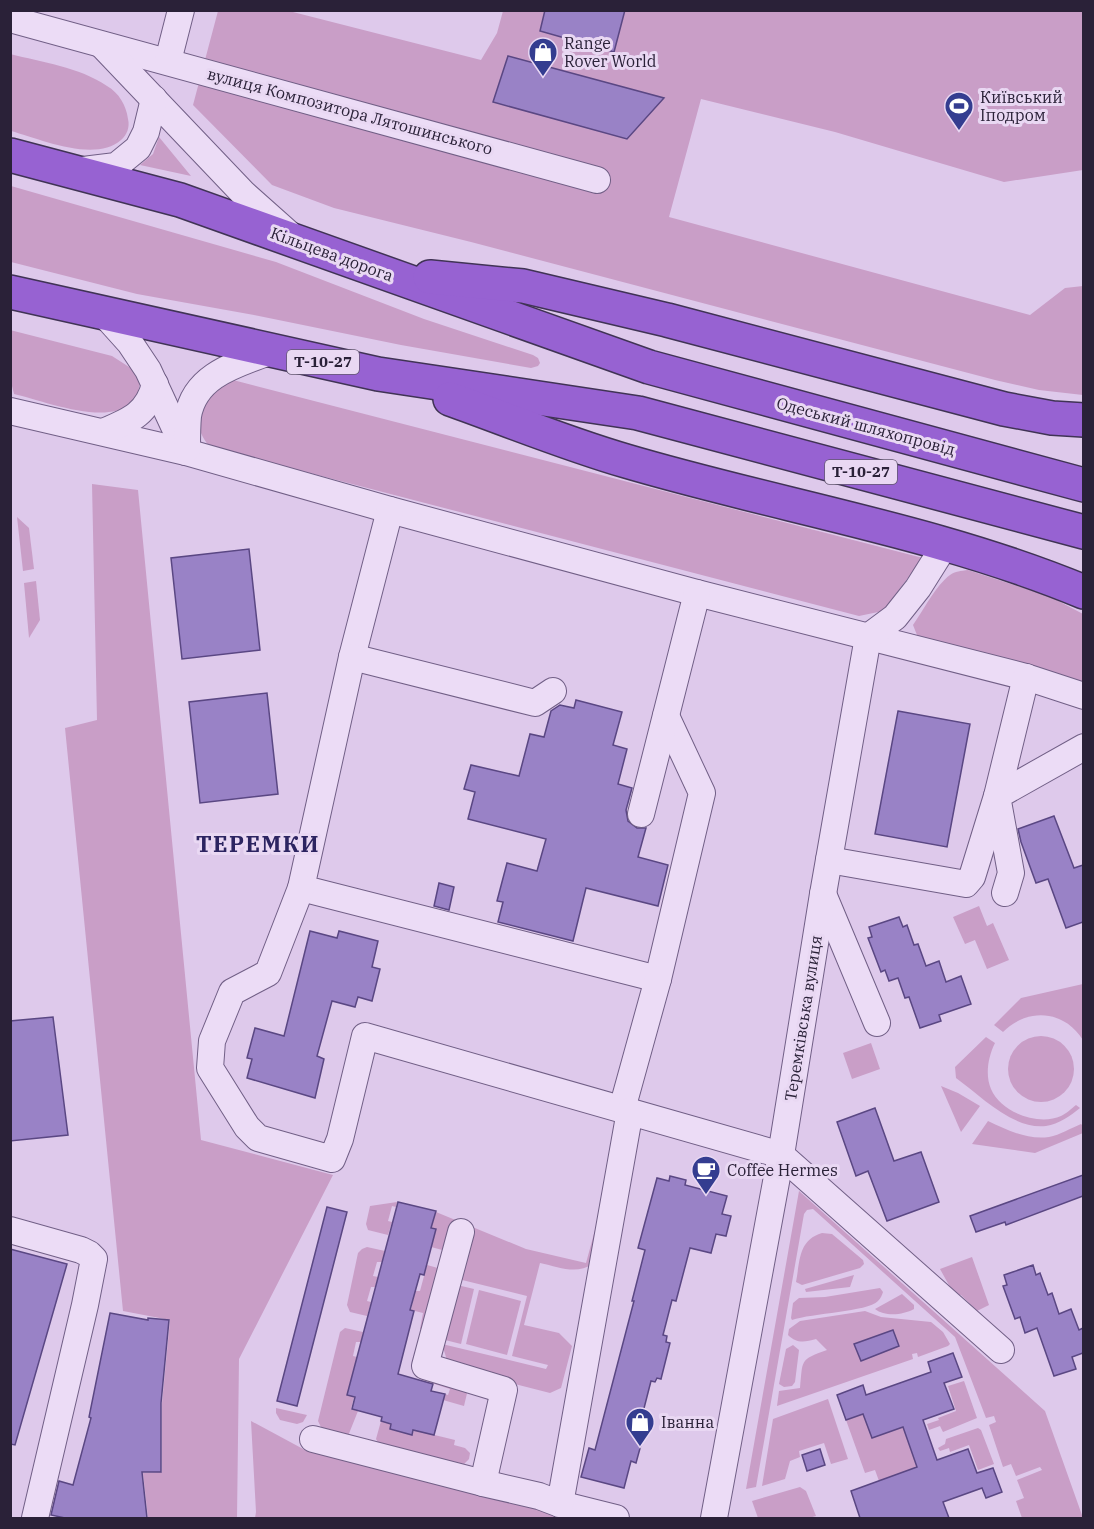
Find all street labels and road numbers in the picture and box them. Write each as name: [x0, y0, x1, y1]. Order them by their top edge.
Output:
street label: вулиця Композитора Лятошинського: [205, 63, 495, 159]
street label: Кільцева дорога: [268, 223, 396, 286]
road number: Т-10-27: [287, 350, 359, 374]
street label: Одеський шляхопровід: [774, 392, 958, 460]
road number: Т-10-27: [825, 460, 897, 484]
street label: Теремківська вулиця: [780, 934, 826, 1102]

